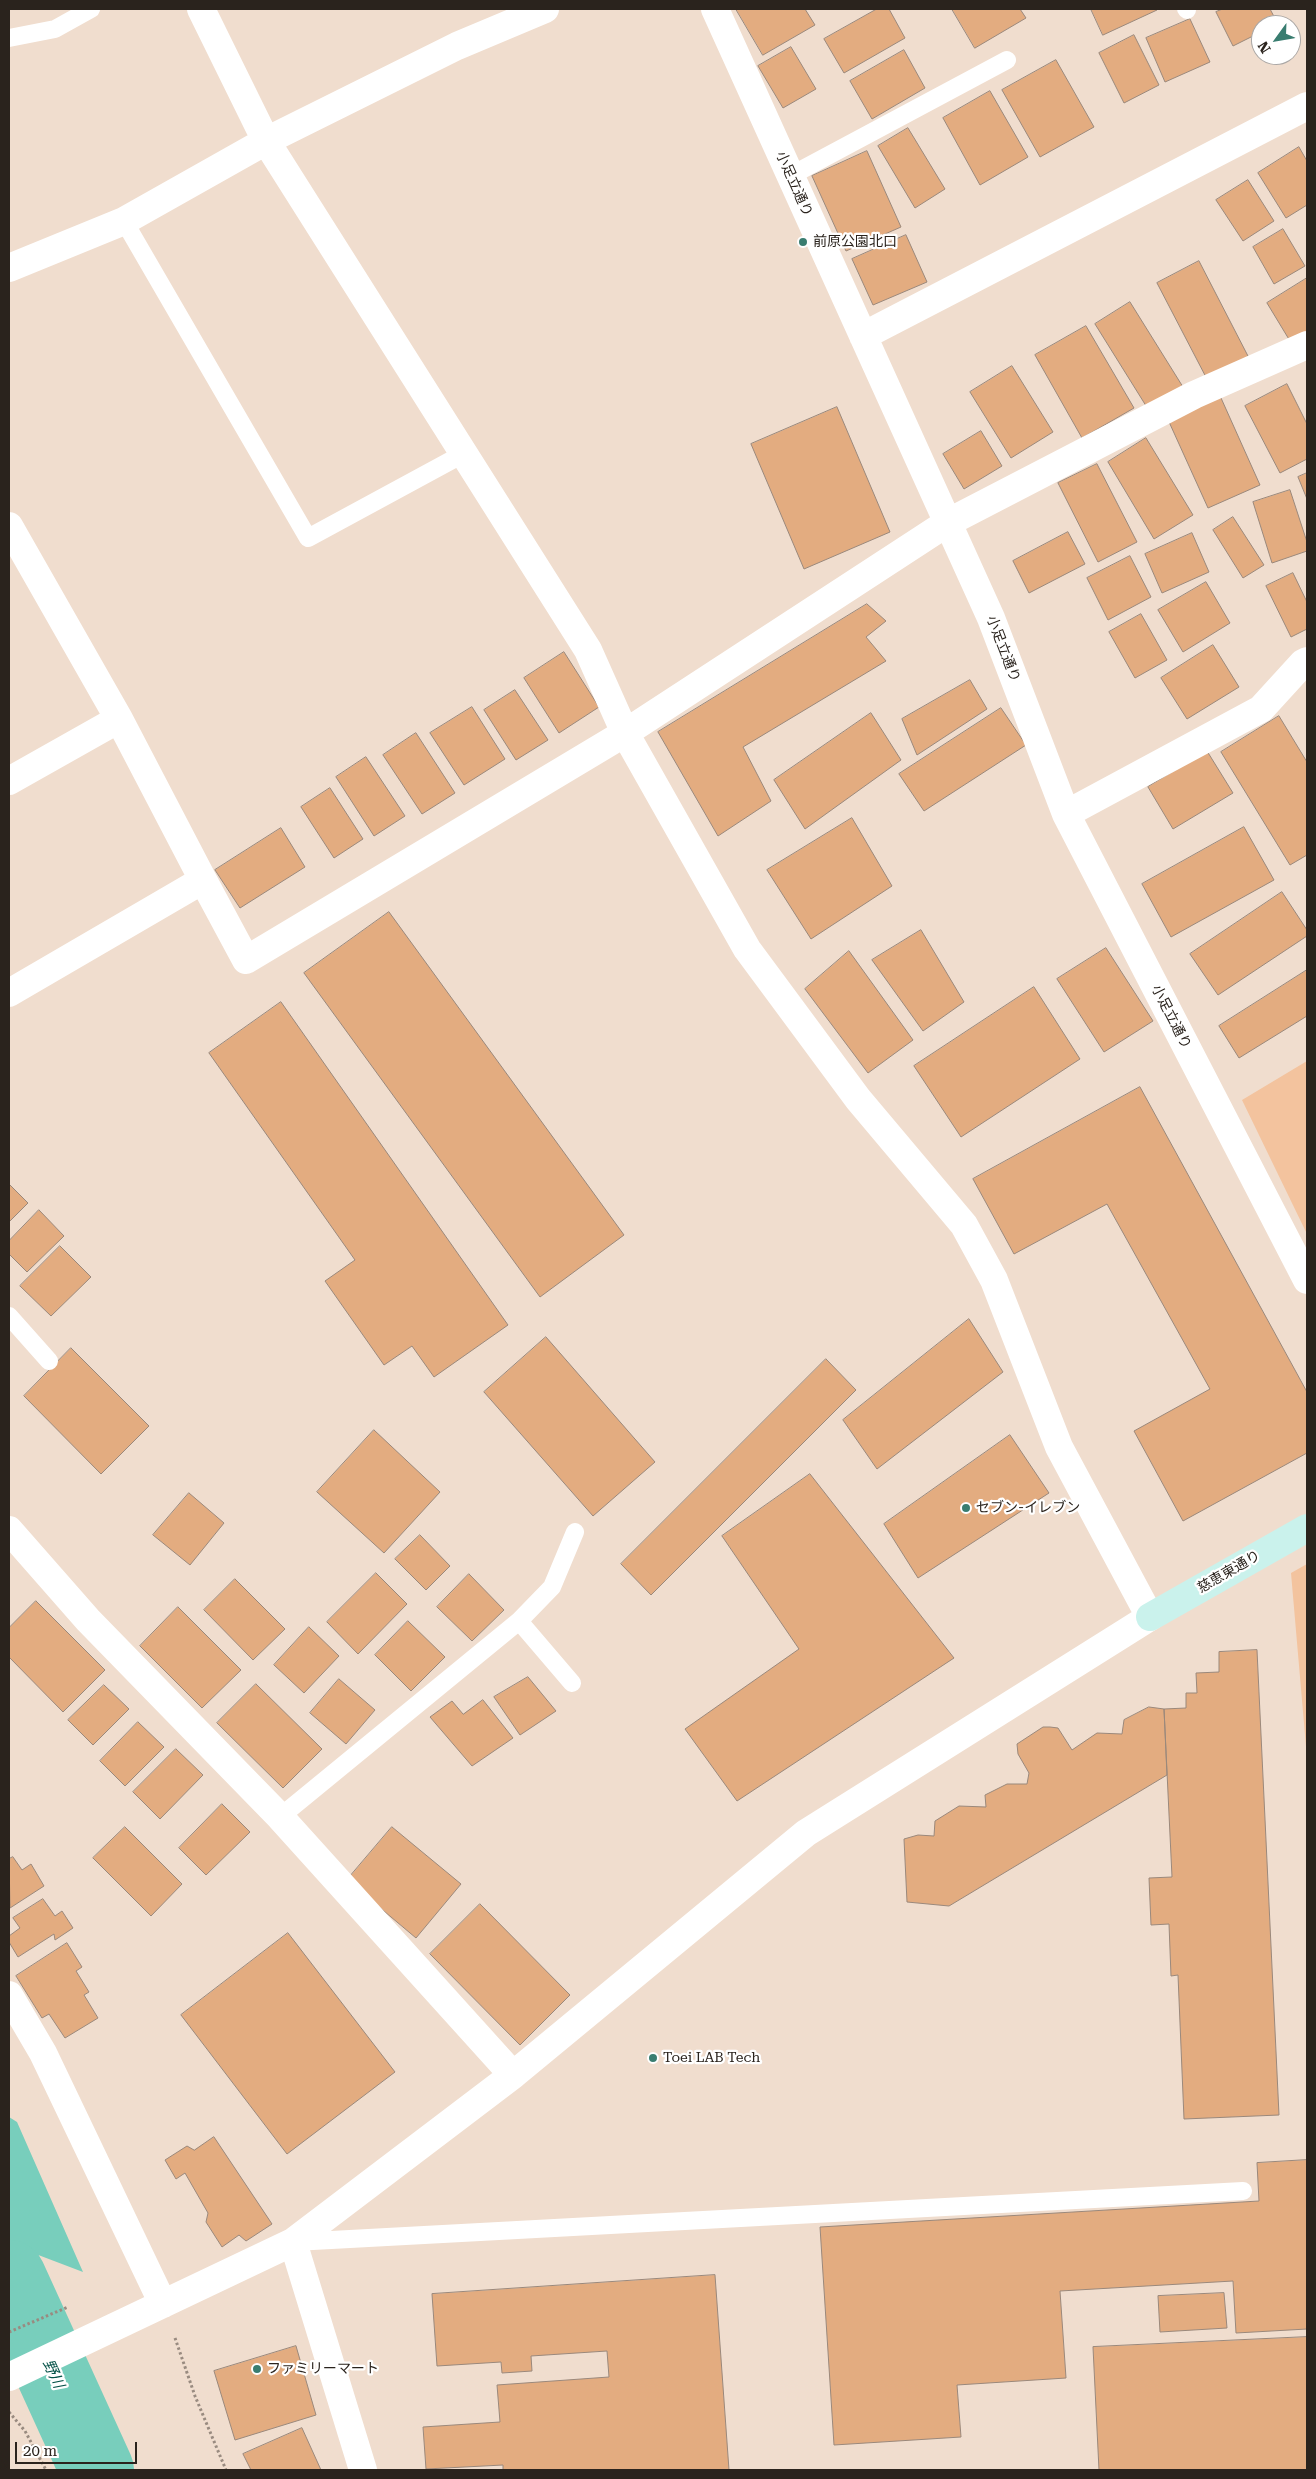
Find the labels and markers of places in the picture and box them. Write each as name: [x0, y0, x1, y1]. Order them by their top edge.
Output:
place label: 前原公園北口: [813, 234, 897, 250]
marker: 前原公園北口: [797, 236, 809, 248]
place label: セブン-イレブン: [976, 1500, 1080, 1516]
marker: セブン-イレブン: [960, 1502, 972, 1514]
place label: Toei LAB Tech: [663, 2050, 760, 2066]
marker: Toei LAB Tech: [647, 2052, 659, 2064]
place label: ファミリーマート: [267, 2361, 379, 2377]
marker: ファミリーマート: [251, 2363, 263, 2375]

